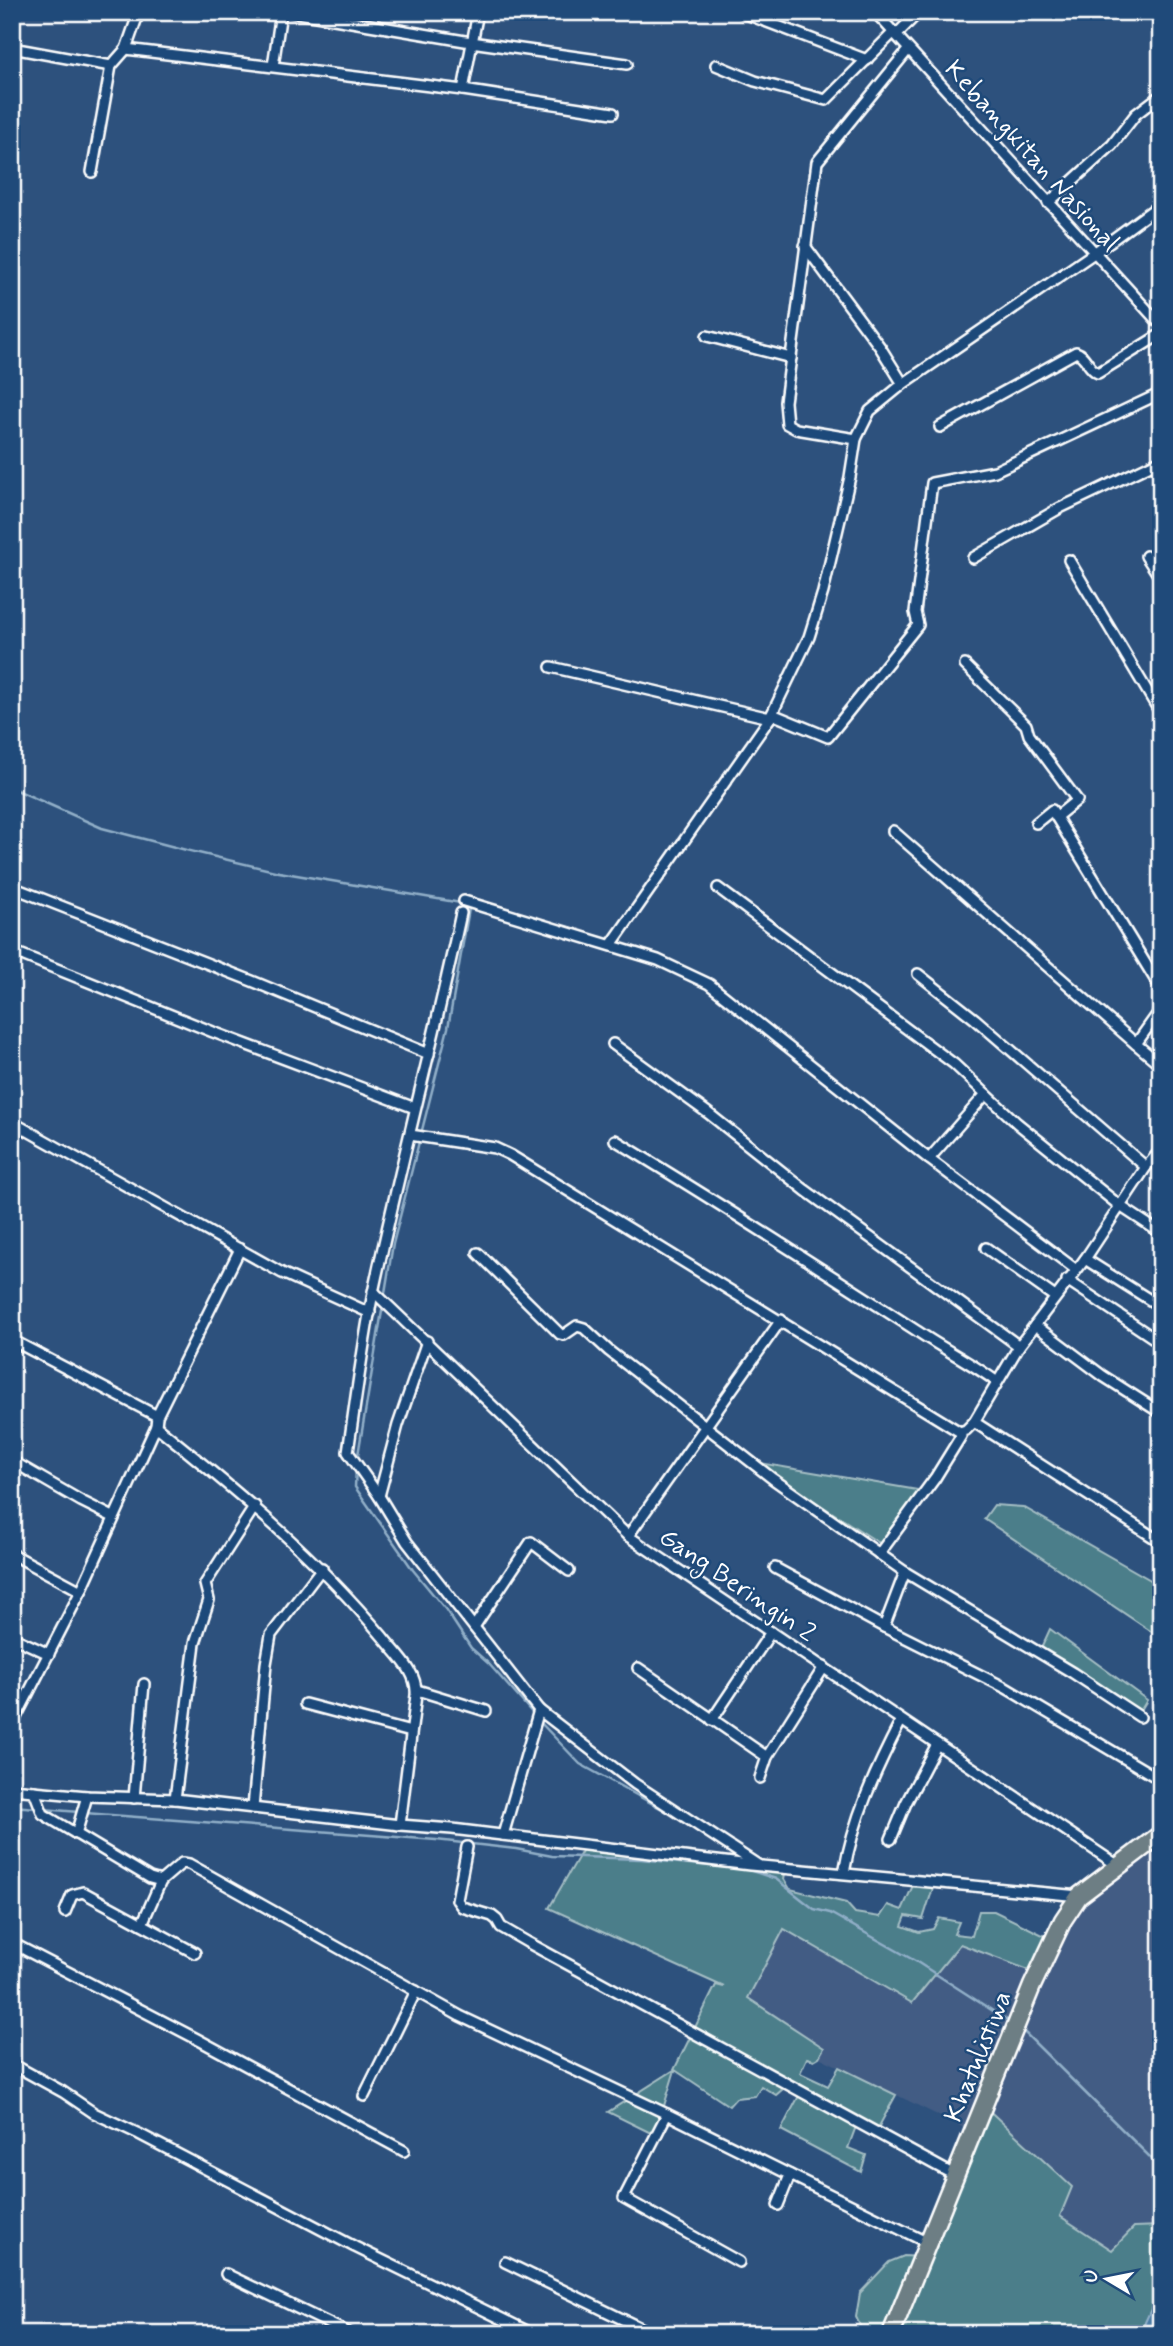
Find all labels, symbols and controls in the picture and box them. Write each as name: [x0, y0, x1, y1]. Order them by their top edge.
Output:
street label: Kebangkitan Nasional: [936, 53, 1127, 259]
street label: Gang Beringin 2: [651, 1521, 822, 1652]
street label: Khatulistiwa: [937, 1986, 1021, 2128]
north arrow: [1072, 2244, 1142, 2314]
text: U: [1078, 2268, 1105, 2285]

